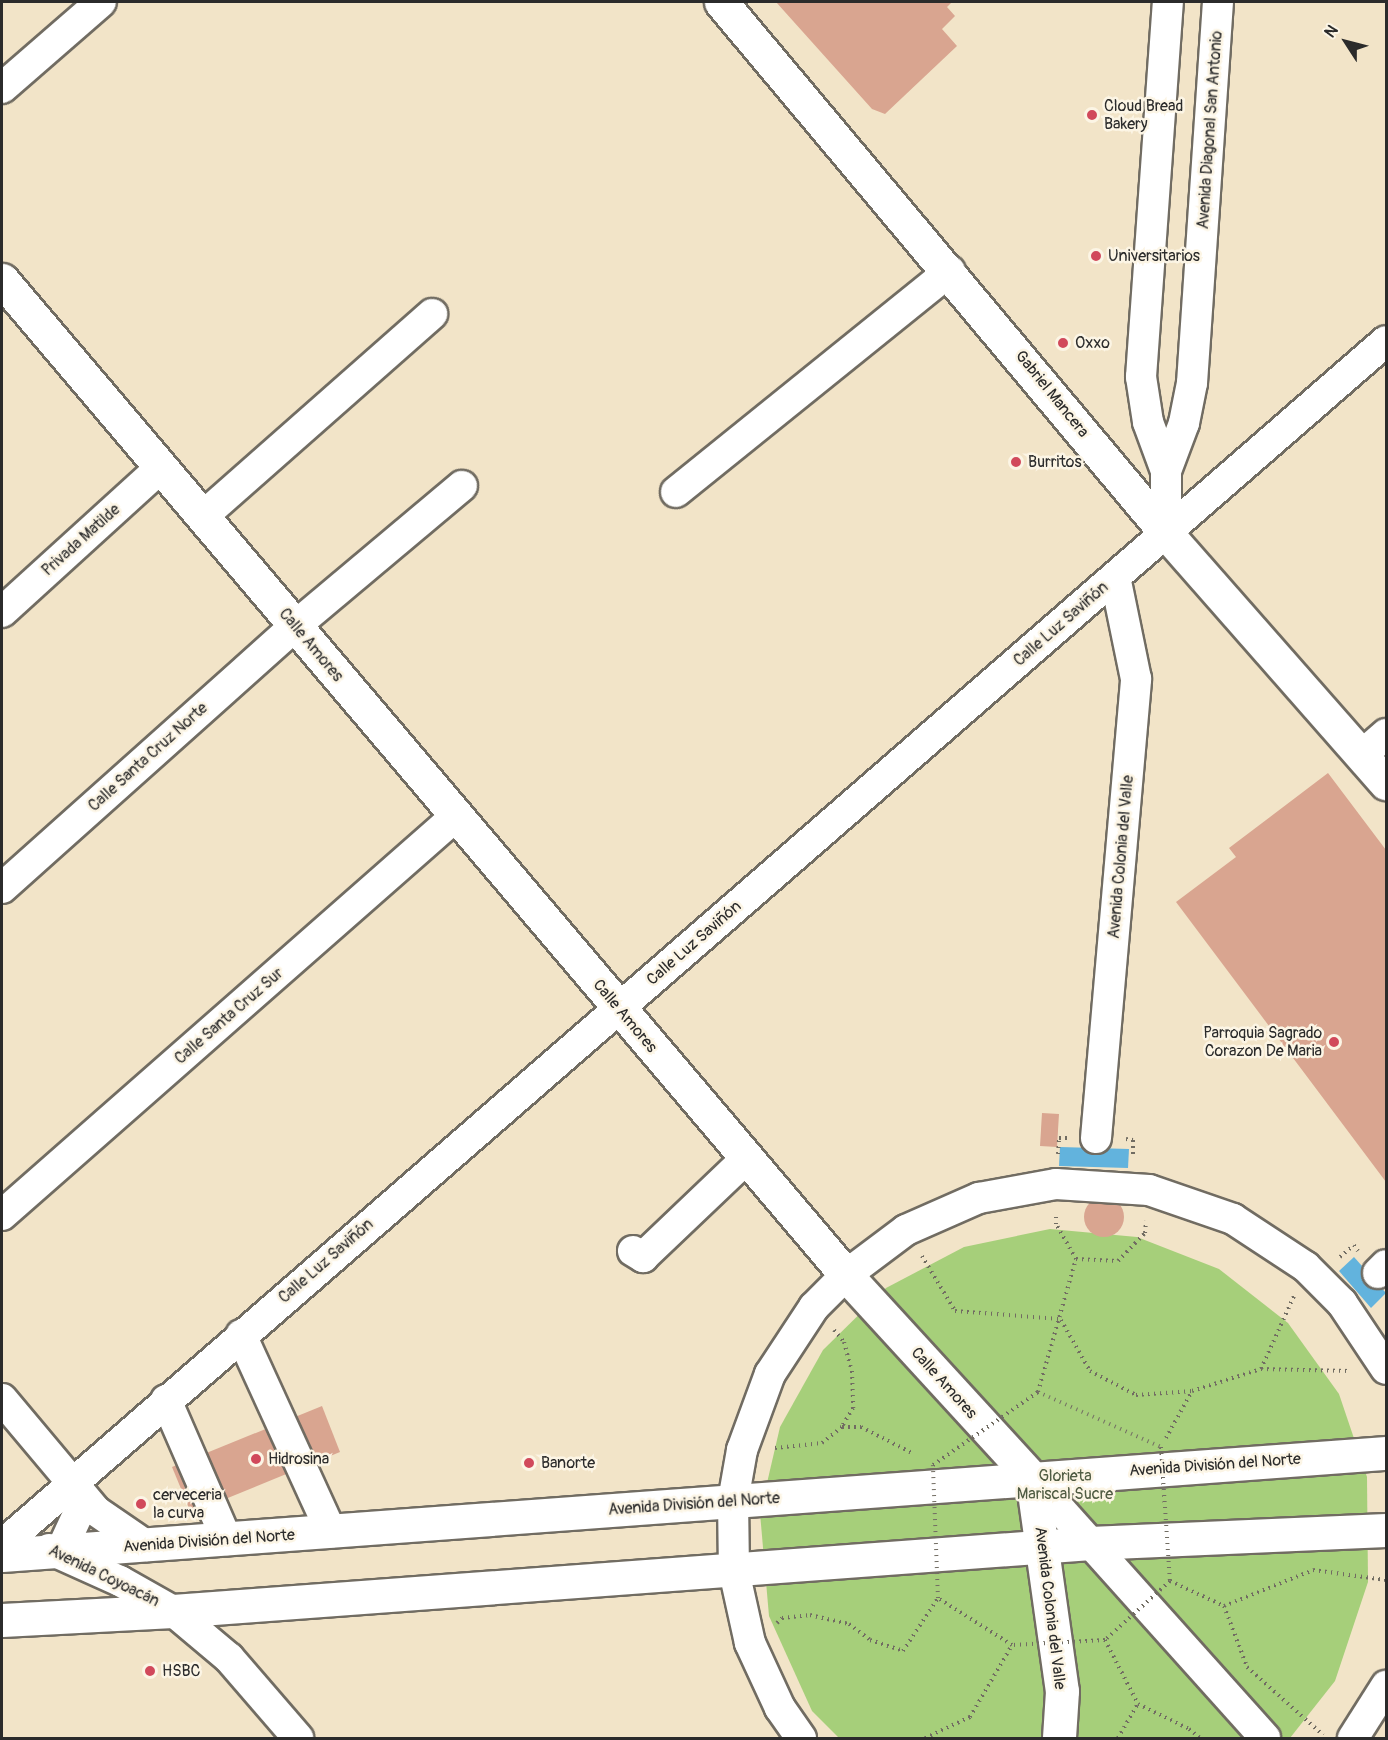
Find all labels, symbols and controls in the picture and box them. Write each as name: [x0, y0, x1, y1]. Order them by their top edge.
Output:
north arrow: [1316, 12, 1376, 72]
text: N: [1320, 21, 1343, 42]
street label: Avenida Diagonal San Antonio: [1193, 30, 1227, 230]
place label: Cloud Bread Bakery: [1104, 96, 1183, 134]
marker: Cloud Bread Bakery: [1085, 108, 1099, 122]
place label: Universitarios: [1108, 246, 1200, 266]
marker: Universitarios: [1089, 249, 1103, 263]
place label: Oxxo: [1075, 333, 1110, 353]
marker: Oxxo: [1056, 336, 1070, 350]
street label: Gabriel Mancera: [1011, 347, 1093, 441]
place label: Burritos: [1028, 452, 1082, 472]
marker: Burritos: [1009, 455, 1023, 469]
street label: Privada Matilde: [38, 500, 124, 580]
street label: Calle Luz Saviñón: [1010, 578, 1112, 670]
street label: Calle Amores: [275, 605, 347, 685]
street label: Calle Santa Cruz Norte: [84, 698, 212, 816]
street label: Avenida Colonia del Valle: [1104, 774, 1138, 940]
street label: Calle Luz Saviñón: [643, 897, 745, 989]
street label: Calle Santa Cruz Sur: [171, 964, 287, 1068]
street label: Calle Amores: [589, 976, 661, 1056]
place label: Parroquia Sagrado Corazon De Maria: [1203, 1023, 1322, 1061]
marker: Parroquia Sagrado Corazon De Maria: [1327, 1035, 1341, 1049]
street label: Calle Luz Saviñón: [275, 1215, 377, 1307]
street label: Calle Amores: [907, 1343, 981, 1423]
place label: Hidrosina: [268, 1449, 329, 1469]
street label: Avenida División del Norte: [1128, 1449, 1302, 1481]
marker: Hidrosina: [249, 1452, 263, 1466]
place label: Banorte: [541, 1453, 595, 1473]
marker: Banorte: [522, 1456, 536, 1470]
park label: Glorieta Mariscal Sucre: [1017, 1466, 1113, 1504]
place label: cerveceria la curva: [153, 1485, 222, 1523]
street label: Avenida División del Norte: [607, 1488, 781, 1520]
marker: cerveceria la curva: [134, 1497, 148, 1511]
street label: Avenida División del Norte: [122, 1525, 296, 1557]
street label: Avenida Colonia del Valle: [1030, 1525, 1070, 1691]
street label: Avenida Coyoacán: [45, 1541, 163, 1611]
place label: HSBC: [162, 1661, 200, 1681]
marker: HSBC: [143, 1664, 157, 1678]

